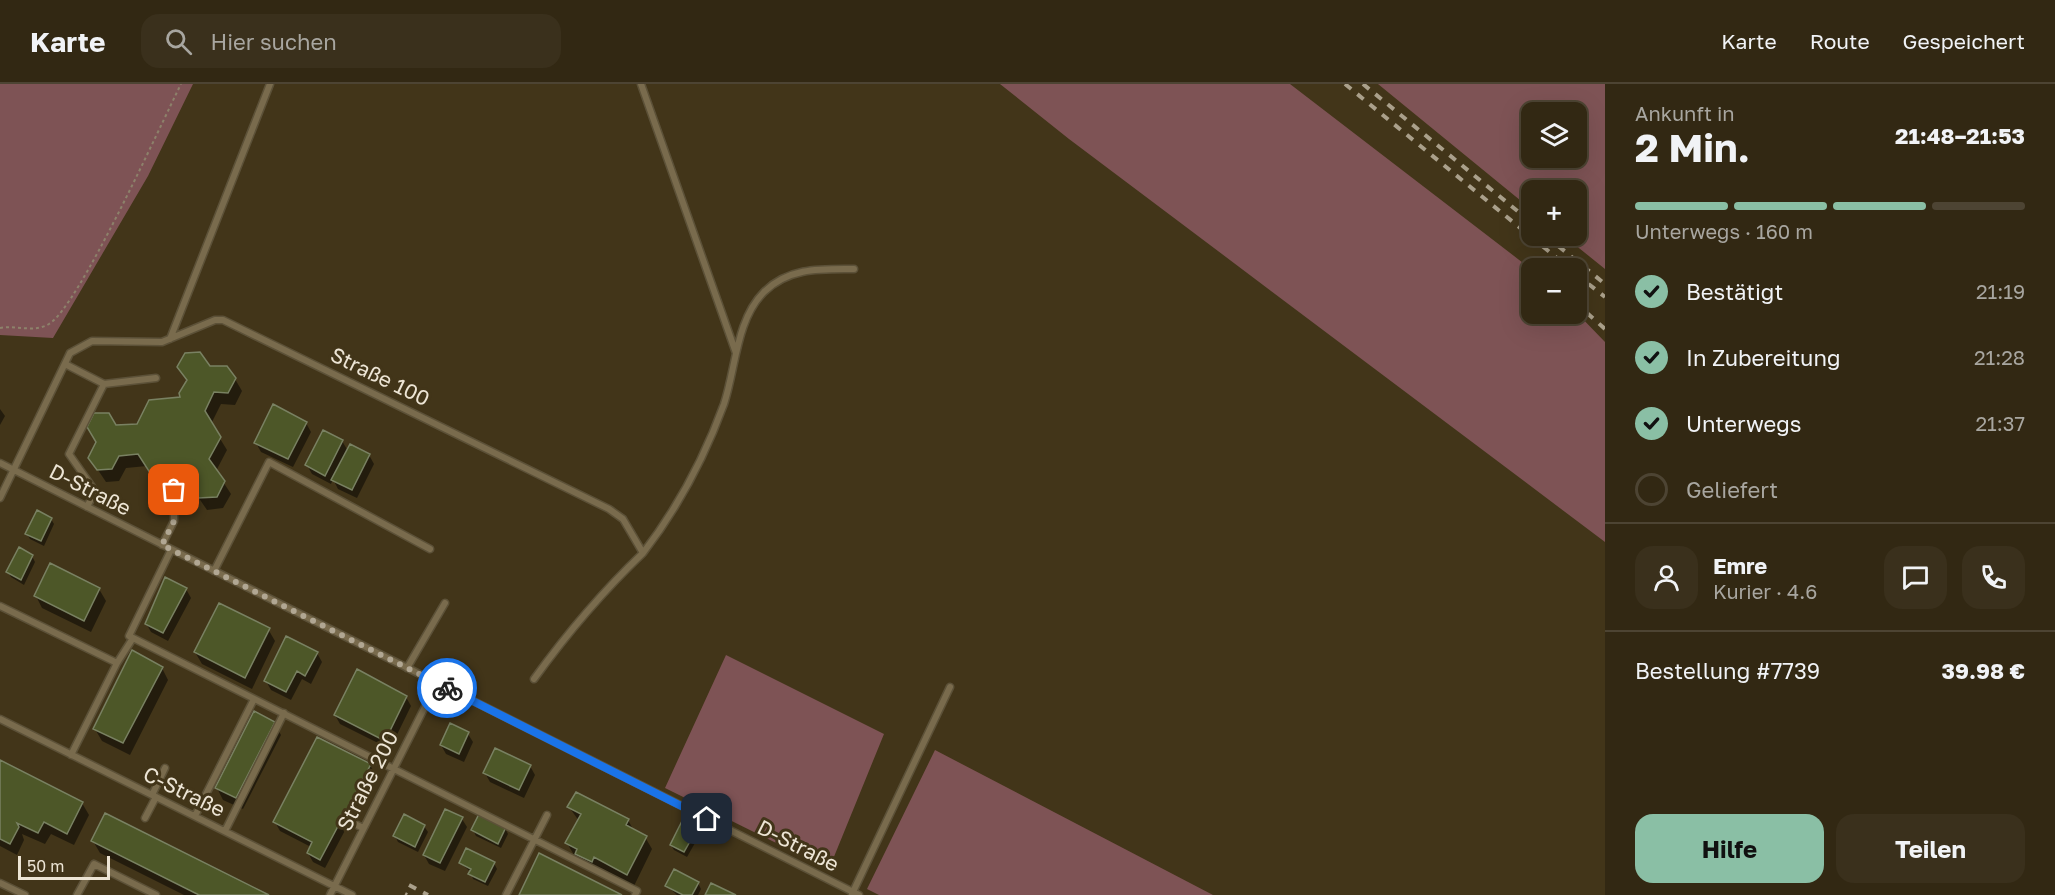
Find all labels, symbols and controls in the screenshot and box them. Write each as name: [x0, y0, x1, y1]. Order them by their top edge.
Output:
search box: [141, 14, 561, 68]
text: Karte: [30, 25, 105, 58]
icon: search: [162, 25, 195, 58]
text: Hier suchen: [210, 28, 337, 55]
text: Karte: [1721, 28, 1777, 54]
text: Route: [1810, 28, 1870, 54]
text: Gespeichert: [1903, 28, 2025, 54]
text: Ankunft in: [1635, 101, 1735, 125]
map controls: [1521, 102, 1587, 324]
button: layers: [1521, 102, 1587, 168]
text: 21:48–21:53: [1895, 122, 2025, 149]
text: 2 Min.: [1635, 124, 1750, 171]
button: +: [1521, 180, 1587, 246]
text: Unterwegs · 160 m: [1635, 219, 1813, 243]
button: −: [1521, 258, 1587, 324]
icon: check: [1635, 275, 1668, 308]
text: Bestätigt: [1686, 278, 1783, 305]
text: 21:19: [1976, 279, 2025, 303]
street label: Straße 100: [327, 341, 434, 411]
icon: check: [1635, 341, 1668, 374]
text: In Zubereitung: [1686, 344, 1841, 371]
text: 21:28: [1974, 345, 2025, 369]
icon: check: [1635, 407, 1668, 440]
text: Unterwegs: [1686, 410, 1802, 437]
text: 21:37: [1975, 411, 2025, 435]
street label: D-Straße: [45, 457, 136, 521]
pin: [148, 464, 199, 515]
icon: bag: [157, 473, 190, 506]
text: Geliefert: [1686, 476, 1778, 503]
button: person: [1635, 546, 1698, 609]
button: chat: [1884, 546, 1947, 609]
button: phone: [1962, 546, 2025, 609]
text: Emre: [1713, 552, 1767, 579]
text: Kurier · 4.6: [1713, 579, 1817, 603]
text: Bestellung #7739: [1635, 657, 1820, 684]
text: 39.98 €: [1942, 657, 2025, 684]
courier: [417, 658, 477, 718]
icon: bike: [431, 672, 464, 705]
street label: Straße 200: [331, 726, 403, 835]
street label: C-Straße: [139, 760, 230, 822]
pin: [681, 793, 732, 844]
icon: home: [690, 802, 723, 835]
street label: D-Straße: [753, 813, 844, 877]
button: Hilfe: [1635, 814, 1824, 883]
button: Teilen: [1836, 814, 2025, 883]
scale bar: [18, 853, 110, 880]
text: 50 m: [27, 856, 64, 876]

